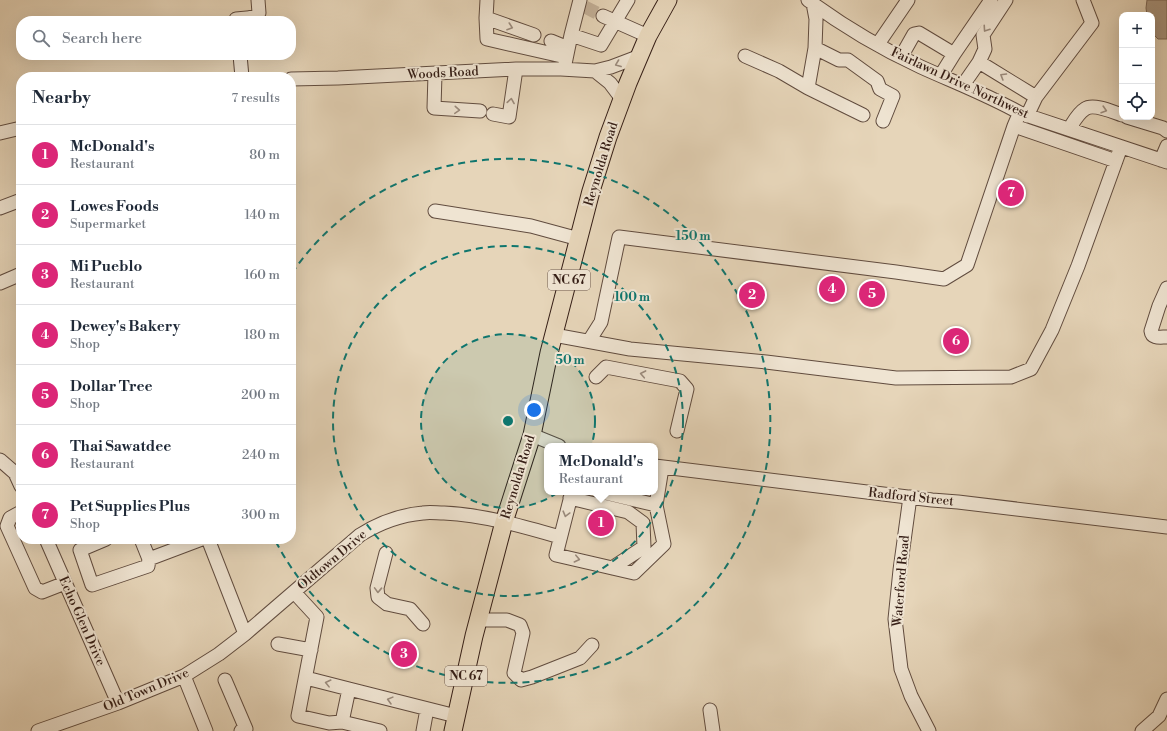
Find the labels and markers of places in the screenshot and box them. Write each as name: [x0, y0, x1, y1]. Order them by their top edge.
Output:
pin: 7: [998, 178, 1024, 208]
pin: 4: [819, 274, 845, 304]
pin: 5: [859, 279, 885, 309]
pin: 2: [739, 280, 765, 310]
pin: 6: [943, 326, 969, 356]
centre of rings: [501, 414, 515, 428]
pin: 1: [588, 508, 614, 538]
pin: 3: [391, 639, 417, 669]

